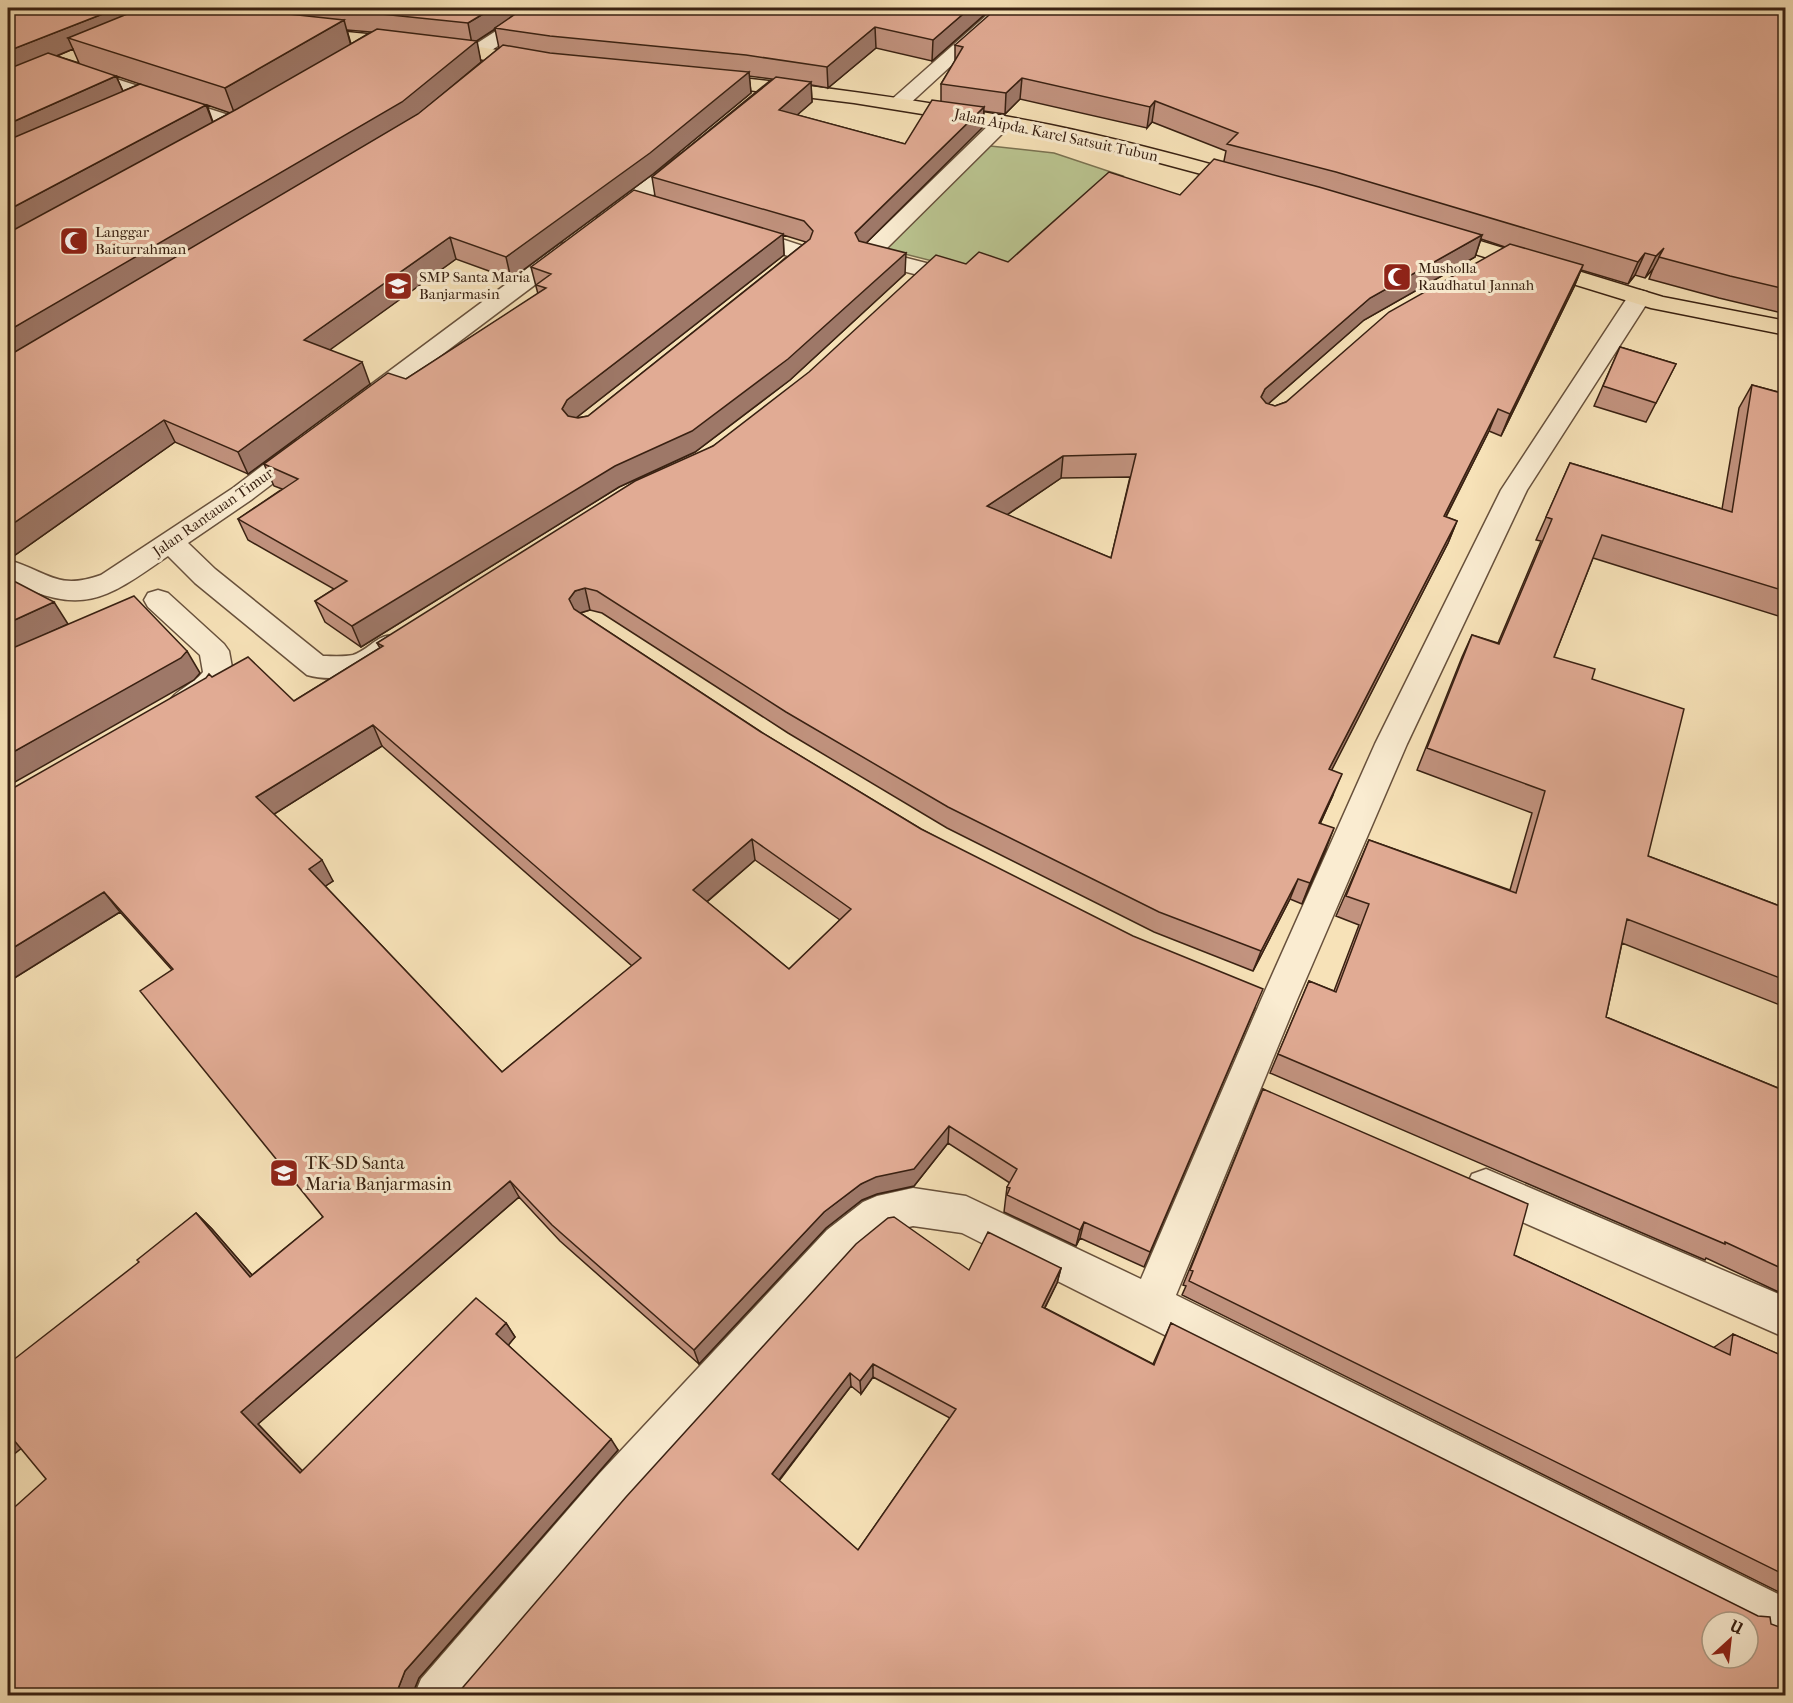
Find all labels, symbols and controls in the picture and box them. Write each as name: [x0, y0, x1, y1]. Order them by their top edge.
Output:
street label: Jalan Aipda. Karel Satsuit Tubun: [951, 104, 1160, 165]
place label: Langgar Baiturrahman: [95, 223, 186, 258]
mosque icon: Langgar Baiturrahman: [58, 225, 90, 257]
place label: Musholla Raudhatul Jannah: [1418, 259, 1535, 294]
mosque icon: Musholla Raudhatul Jannah: [1381, 261, 1413, 293]
place label: SMP Santa Maria Banjarmasin: [419, 268, 531, 303]
school or university icon: SMP Santa Maria Banjarmasin: [382, 270, 414, 302]
street label: Jalan Rantauan Timur: [148, 463, 277, 561]
place label: TK-SD Santa Maria Banjarmasin: [305, 1153, 452, 1195]
school or university icon: TK-SD Santa Maria Banjarmasin: [268, 1157, 300, 1189]
north arrow: [1700, 1610, 1760, 1670]
text: U: [1726, 1615, 1747, 1639]

